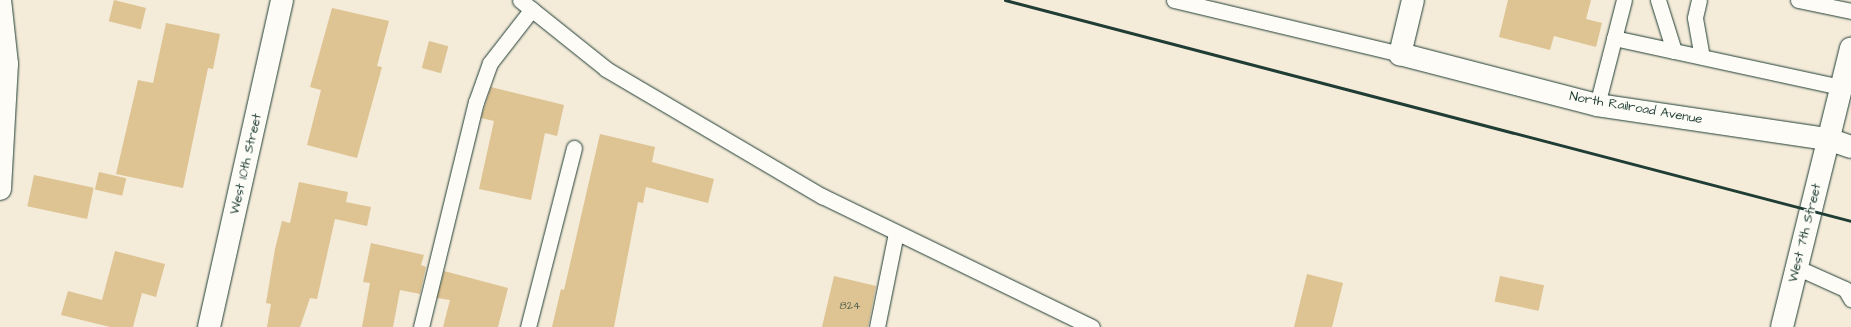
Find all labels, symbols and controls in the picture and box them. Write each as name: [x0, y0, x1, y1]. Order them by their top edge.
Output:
street label: North Railroad Avenue: [1568, 89, 1704, 127]
street label: West 10th Street: [227, 112, 265, 216]
street label: West 7th Street: [1785, 182, 1825, 284]
house number: 824: [840, 299, 860, 313]

